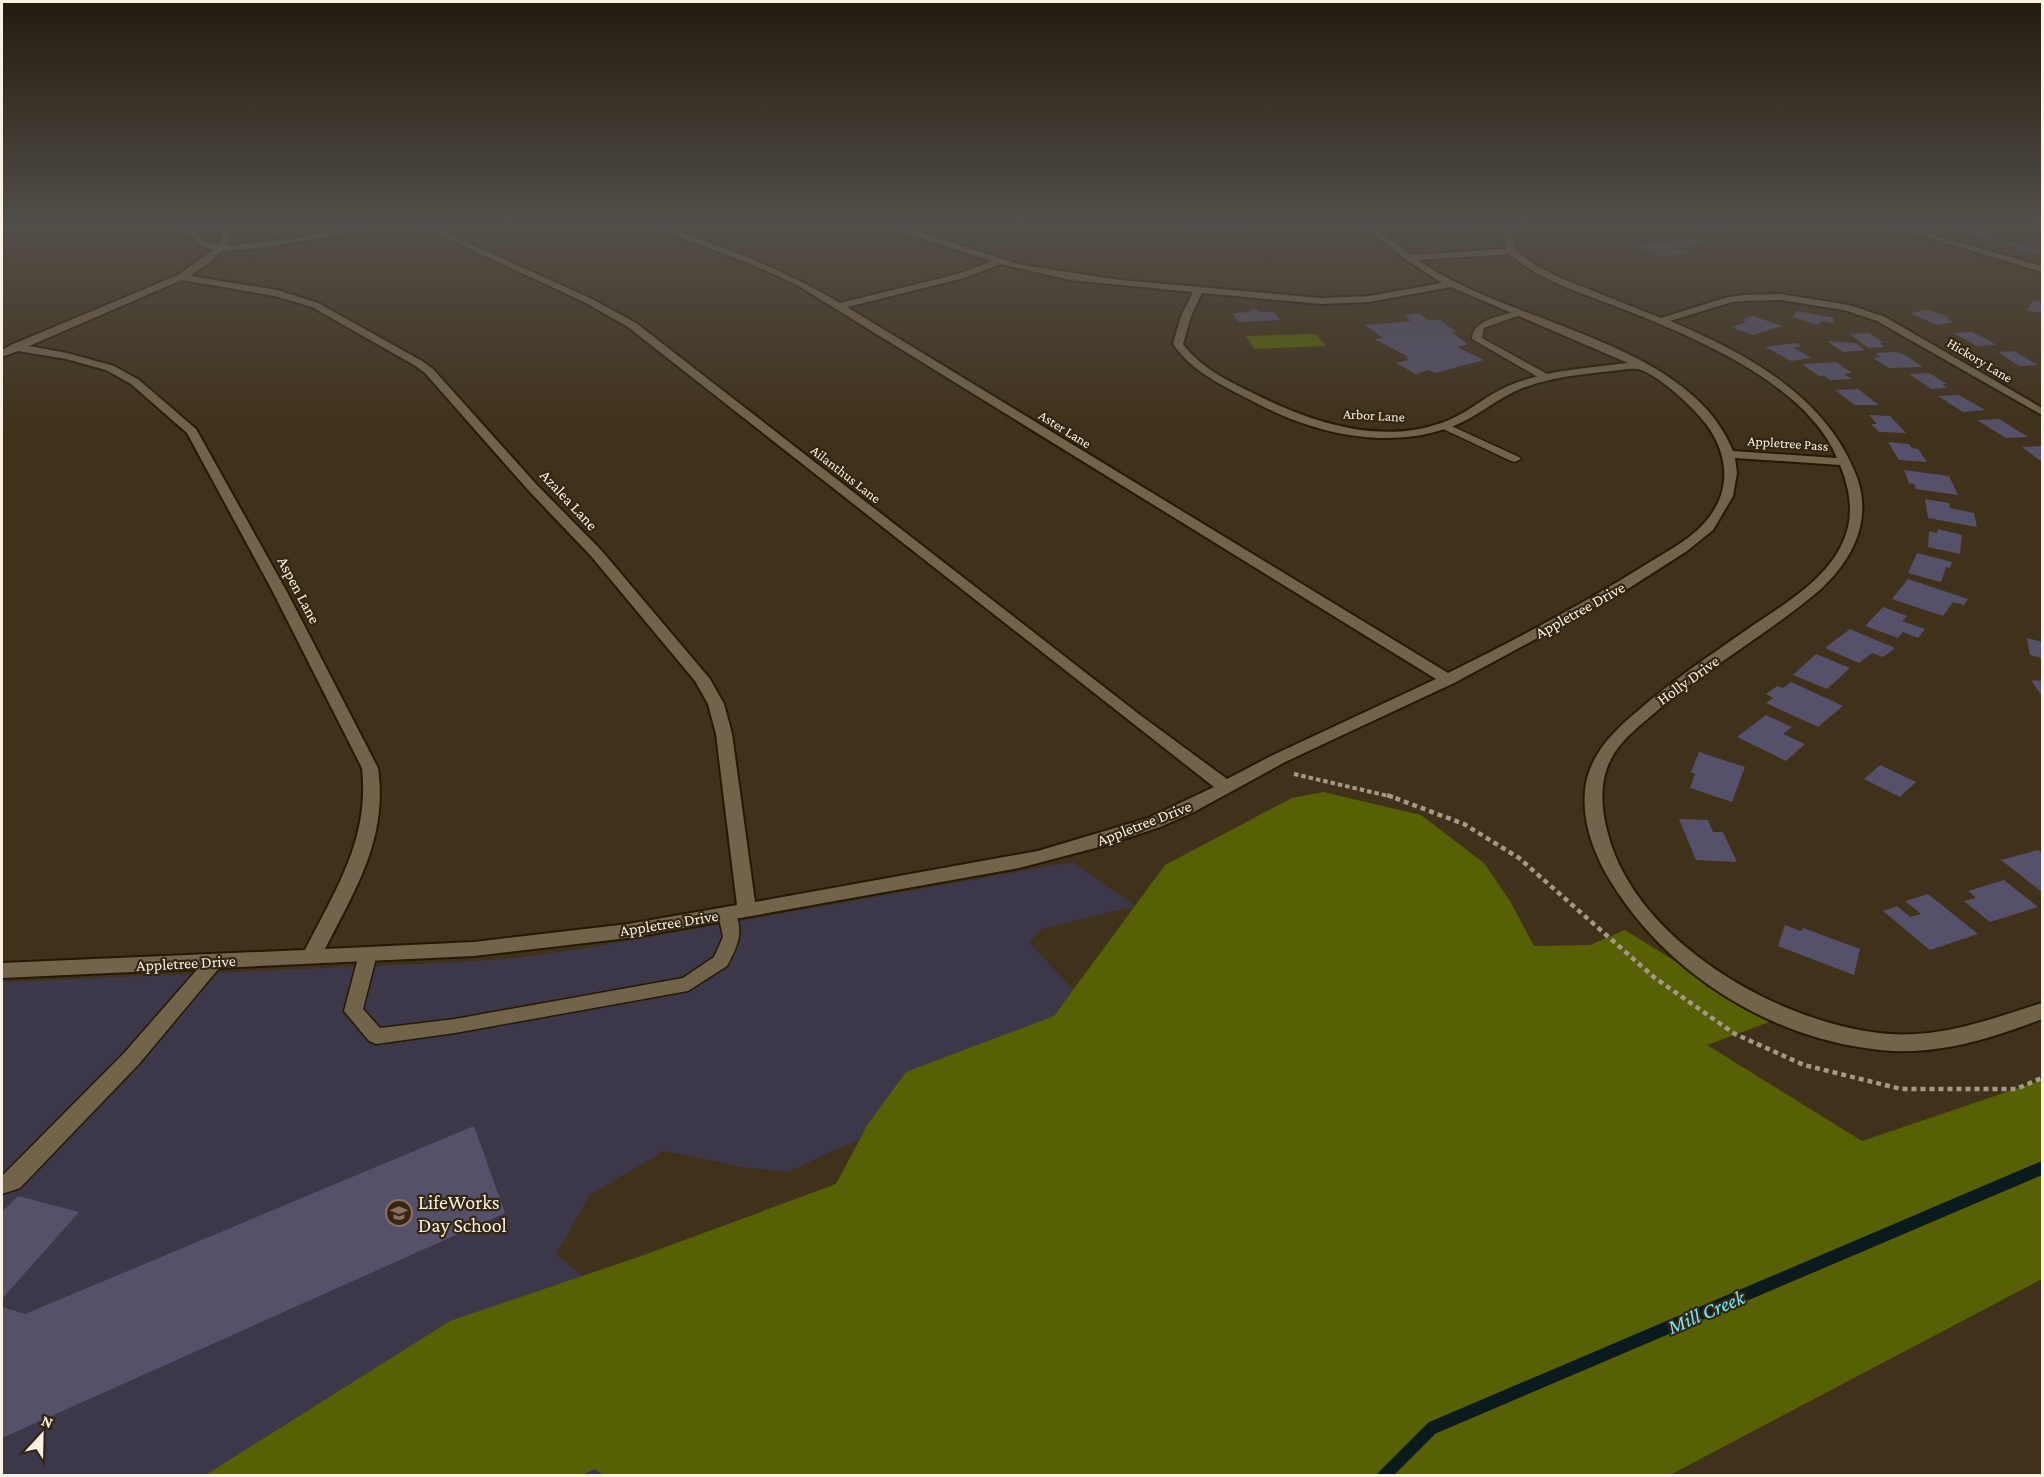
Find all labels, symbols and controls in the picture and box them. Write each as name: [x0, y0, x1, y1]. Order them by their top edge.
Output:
street label: Hickory Lane: [1944, 334, 2016, 386]
street label: Arbor Lane: [1343, 405, 1405, 425]
street label: Aster Lane: [1036, 407, 1094, 451]
street label: Appletree Pass: [1747, 432, 1829, 454]
street label: Ailanthus Lane: [808, 442, 884, 506]
street label: Azalea Lane: [537, 466, 601, 534]
street label: Aspen Lane: [273, 554, 324, 627]
street label: Appletree Drive: [1532, 578, 1628, 642]
street label: Holly Drive: [1654, 652, 1723, 709]
street label: Appletree Drive: [1094, 797, 1194, 850]
street label: Appletree Drive: [618, 907, 720, 940]
street label: Appletree Drive: [136, 952, 236, 975]
place label: LifeWorks Day School: [418, 1191, 507, 1237]
school or university icon: LifeWorks Day School: [384, 1198, 414, 1228]
water label: Mill Creek: [1663, 1285, 1749, 1339]
north arrow: [12, 1405, 72, 1465]
text: N: [39, 1412, 56, 1432]

